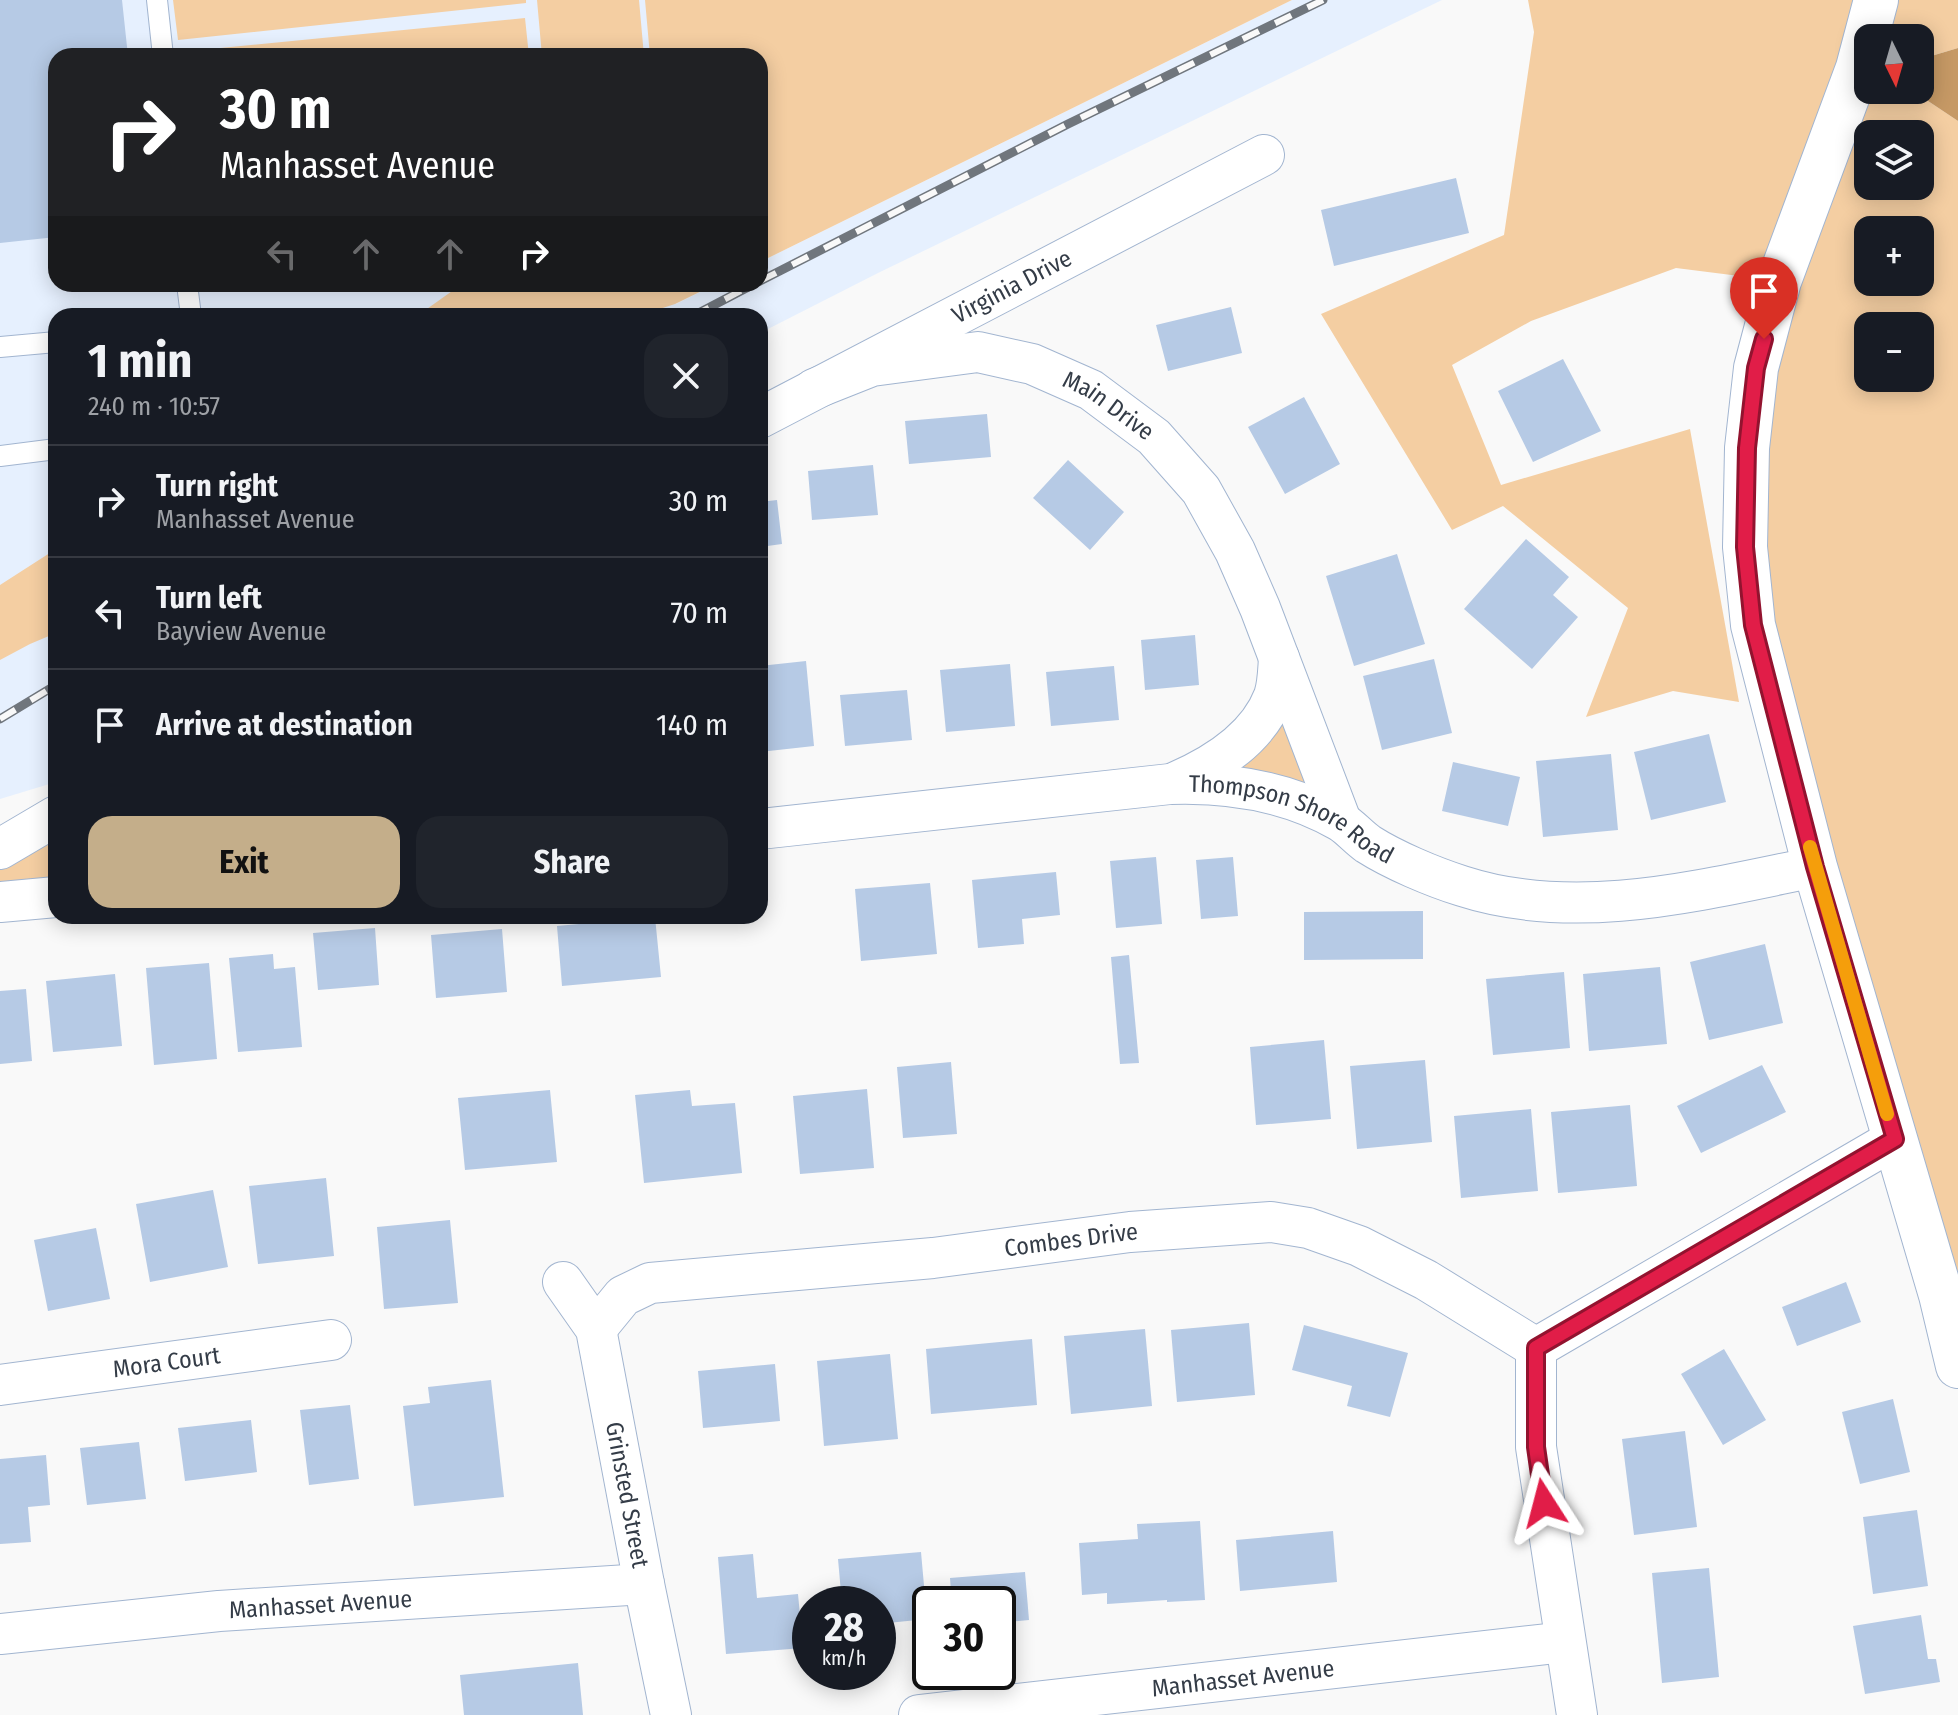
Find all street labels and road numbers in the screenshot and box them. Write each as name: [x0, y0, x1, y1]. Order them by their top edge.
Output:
street label: Virginia Drive: [947, 244, 1076, 329]
street label: Main Drive: [1059, 365, 1159, 446]
street label: Thompson Shore Road: [1189, 770, 1398, 870]
street label: Combes Drive: [1003, 1217, 1139, 1262]
street label: Mora Court: [111, 1341, 222, 1384]
street label: Grinsted Street: [600, 1419, 655, 1570]
street label: Manhasset Avenue: [228, 1585, 413, 1624]
street label: Manhasset Avenue: [1150, 1654, 1336, 1703]

